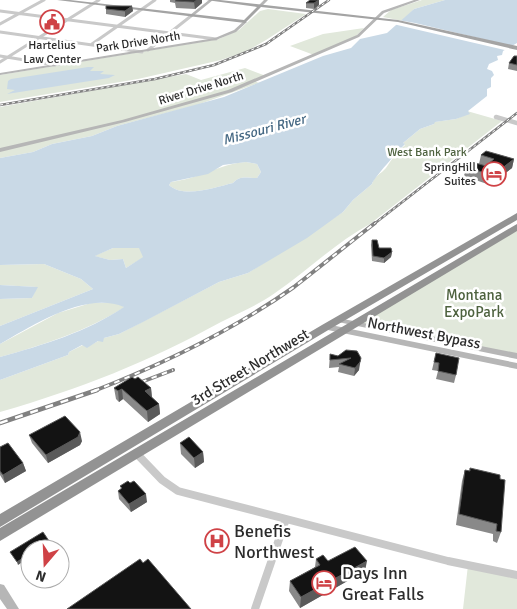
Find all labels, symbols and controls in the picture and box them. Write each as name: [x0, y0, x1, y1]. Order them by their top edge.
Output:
public building icon: Hartelius Law Center: [39, 9, 65, 35]
street label: Park Drive North: [95, 28, 181, 57]
place label: Hartelius Law Center: [23, 38, 81, 67]
street label: River Drive North: [157, 68, 245, 109]
water label: Missouri River: [221, 110, 309, 149]
park label: West Bank Park: [387, 145, 467, 160]
place label: SpringHill Suites: [424, 160, 476, 189]
hotel icon: SpringHill Suites: [481, 161, 507, 187]
park label: Montana ExpoPark: [444, 286, 504, 321]
street label: Northwest Bypass: [366, 313, 483, 353]
street label: 3rd Street Northwest: [188, 325, 312, 409]
place label: Benefis Northwest: [234, 520, 314, 563]
hospital icon: Benefis Northwest: [204, 528, 230, 554]
north arrow: [20, 539, 70, 589]
place label: Days Inn Great Falls: [342, 562, 424, 605]
text: N: [34, 566, 48, 585]
hotel icon: Days Inn Great Falls: [311, 570, 337, 596]

